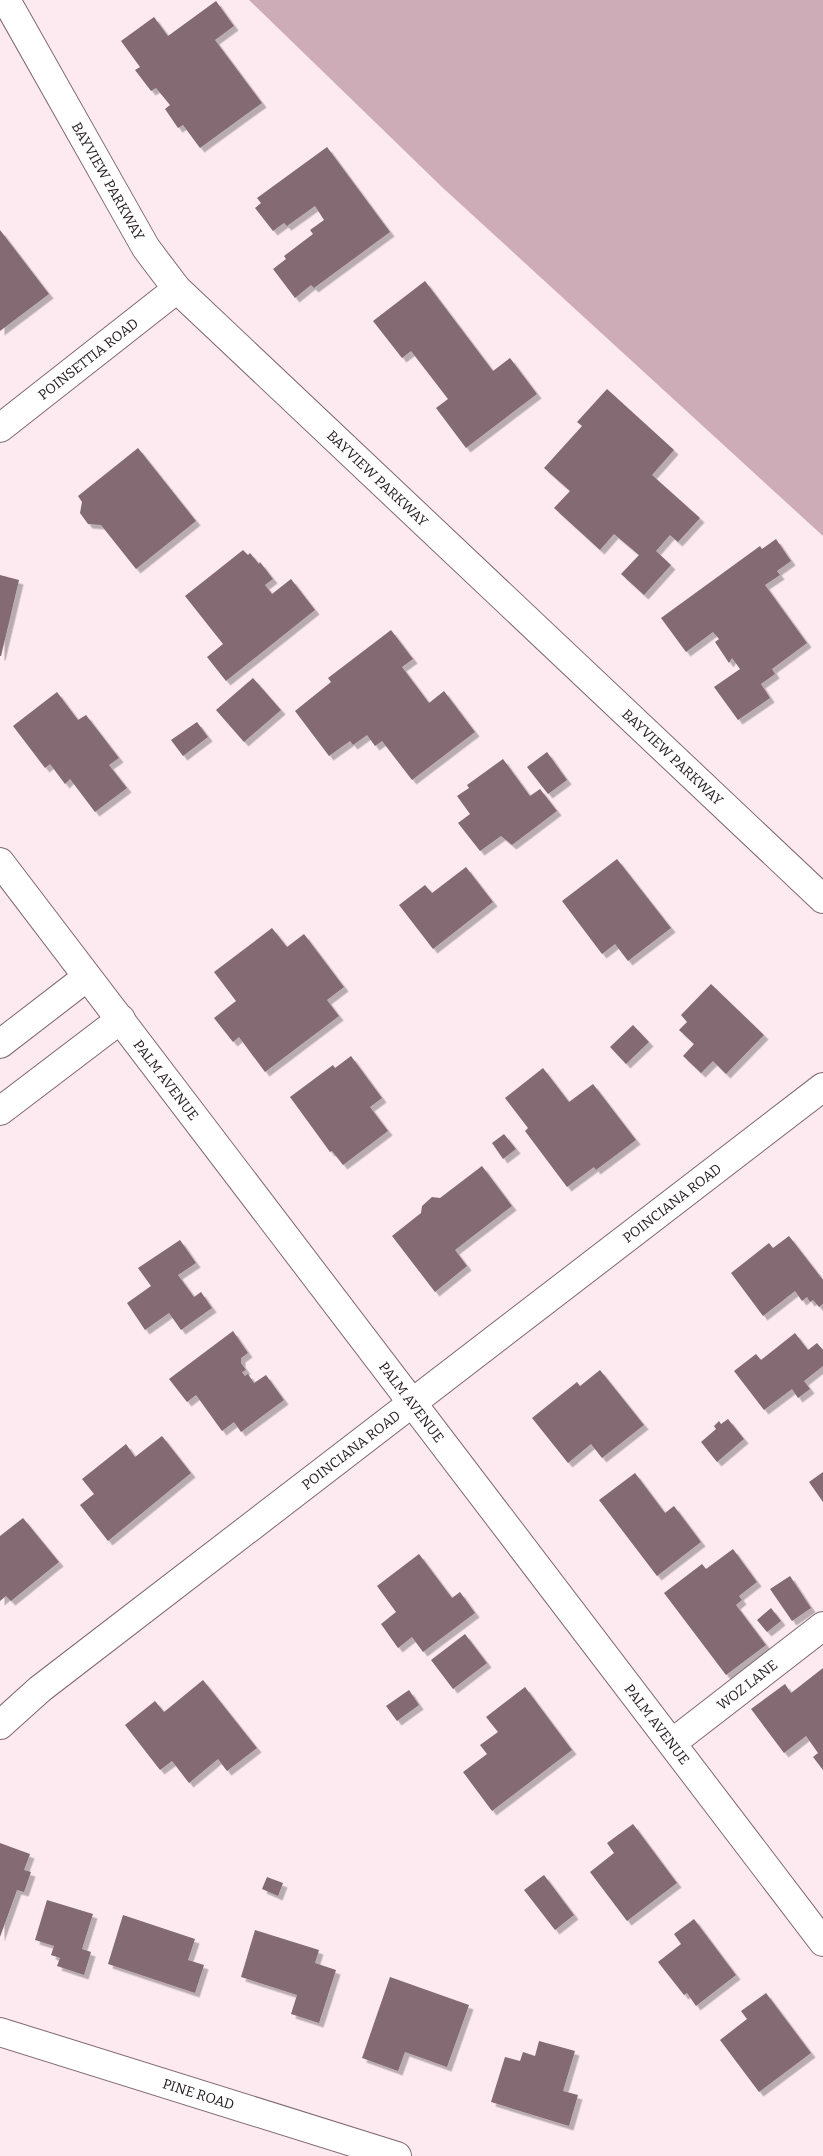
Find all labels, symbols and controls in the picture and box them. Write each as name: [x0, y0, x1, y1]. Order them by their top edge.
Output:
street label: BAYVIEW PARKWAY: [68, 119, 148, 243]
street label: POINSETTIA ROAD: [35, 314, 142, 403]
street label: BAYVIEW PARKWAY: [323, 427, 432, 530]
street label: BAYVIEW PARKWAY: [619, 705, 727, 809]
street label: PALM AVENUE: [130, 1036, 202, 1124]
street label: POINCIANA ROAD: [619, 1160, 725, 1246]
street label: PALM AVENUE: [375, 1358, 448, 1446]
street label: POINCIANA ROAD: [298, 1407, 404, 1493]
street label: WOZ LANE: [713, 1656, 781, 1714]
street label: PALM AVENUE: [621, 1680, 693, 1768]
street label: PINE ROAD: [161, 2075, 236, 2113]

